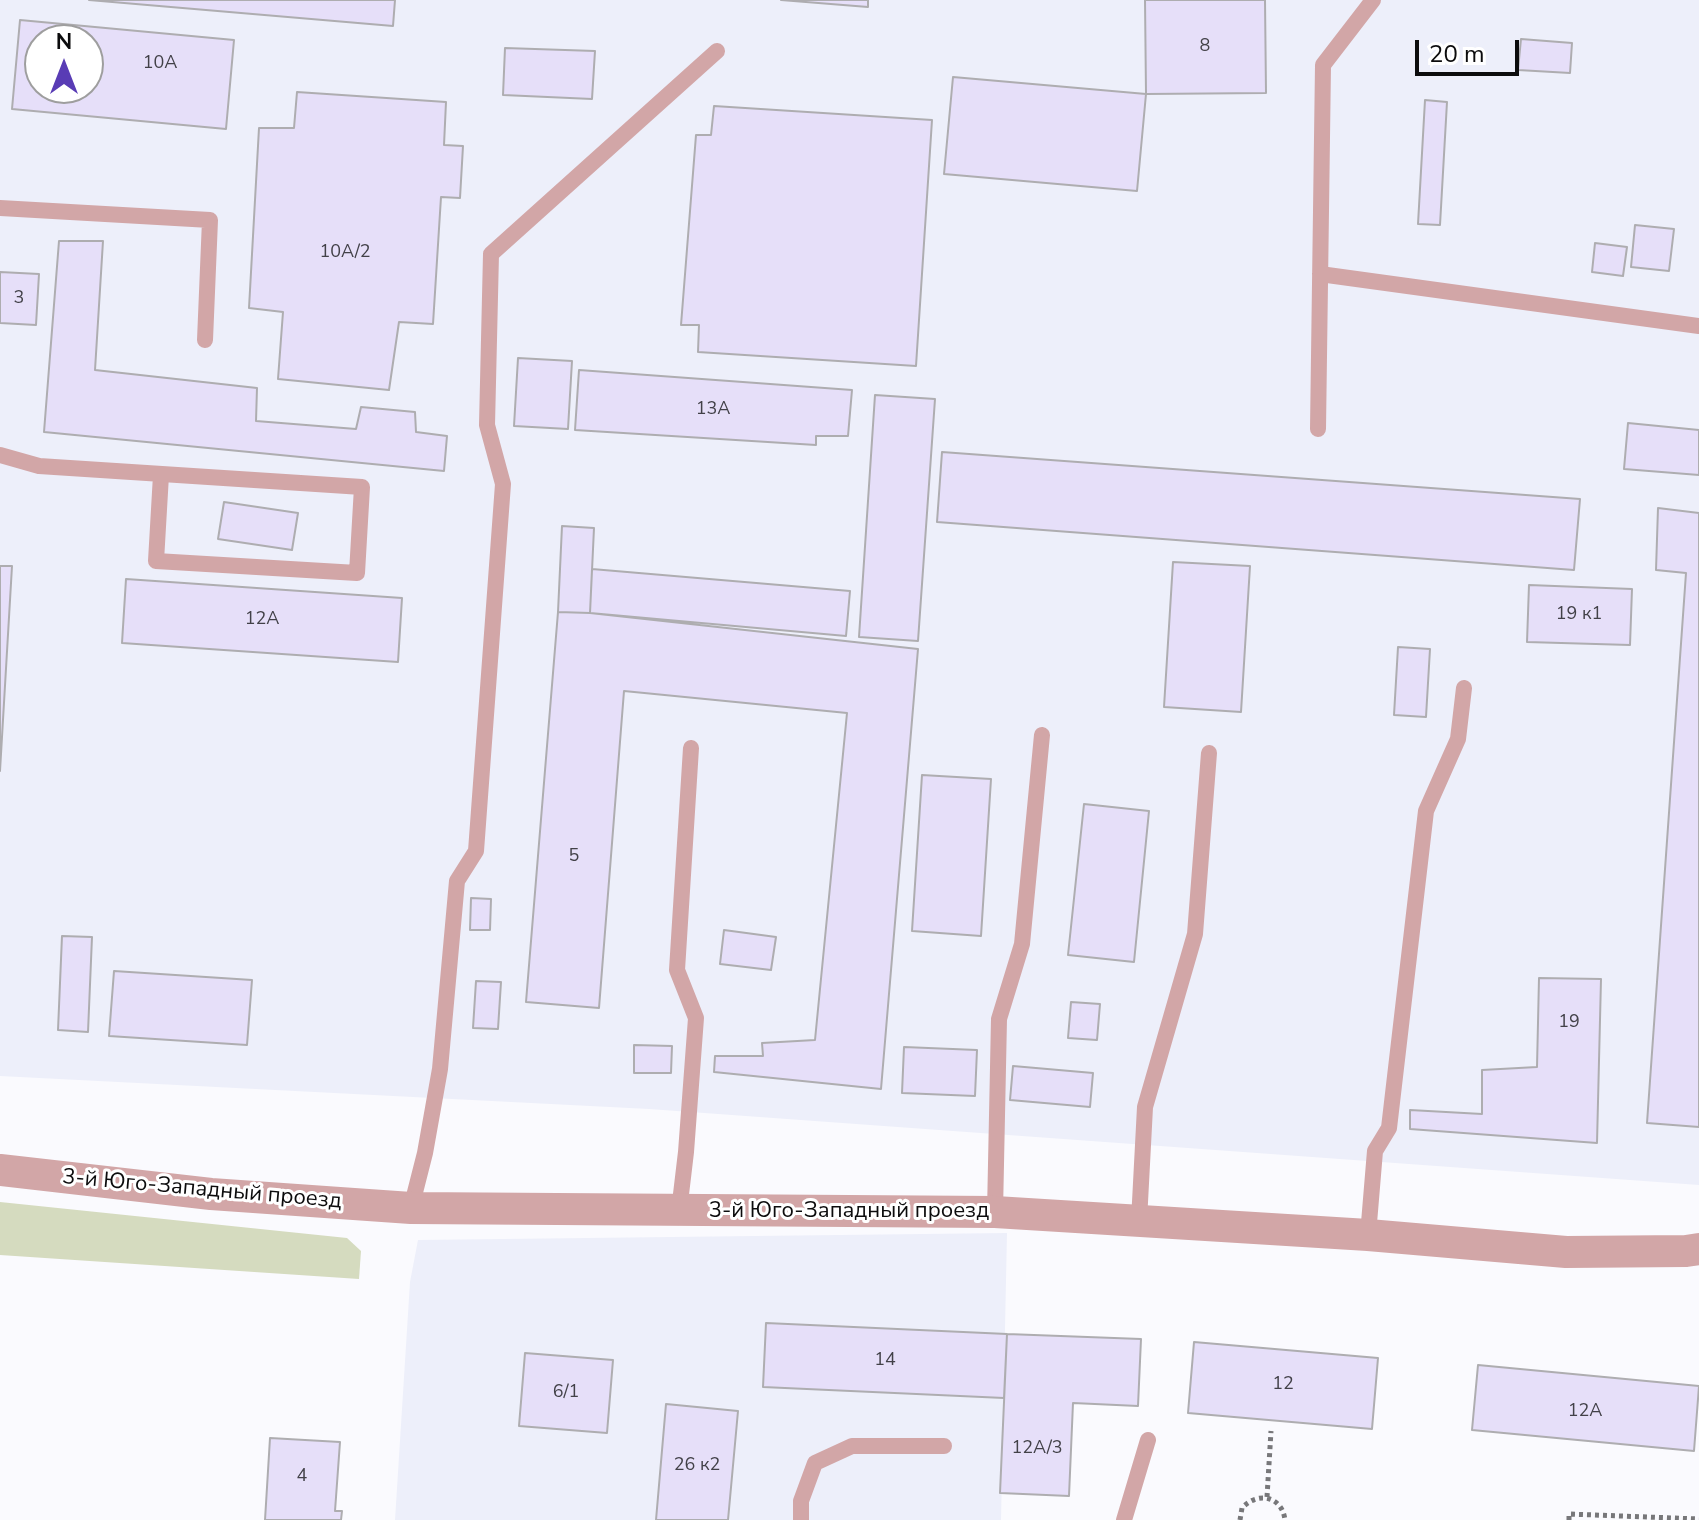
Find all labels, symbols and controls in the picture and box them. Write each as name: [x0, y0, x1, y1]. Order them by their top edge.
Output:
north arrow: [24, 24, 104, 104]
scale bar: [1419, 24, 1523, 74]
text: N: [56, 27, 72, 57]
house number: 8: [1200, 36, 1210, 58]
text: 20 m: [1429, 38, 1485, 70]
house number: 10А: [143, 53, 177, 75]
house number: 10А/2: [319, 242, 371, 264]
house number: 3: [14, 288, 24, 310]
house number: 13А: [696, 399, 730, 421]
house number: 19 к1: [1556, 604, 1602, 626]
house number: 12А: [245, 609, 279, 631]
house number: 5: [569, 846, 579, 868]
house number: 19: [1558, 1012, 1580, 1034]
street label: 3-й Юго-Западный проезд: [61, 1165, 343, 1215]
street label: 3-й Юго-Западный проезд: [709, 1199, 989, 1225]
house number: 14: [874, 1350, 896, 1372]
house number: 12: [1272, 1374, 1294, 1396]
house number: 6/1: [553, 1382, 579, 1404]
house number: 12А: [1568, 1401, 1602, 1423]
house number: 12А/3: [1011, 1438, 1063, 1460]
house number: 26 к2: [674, 1455, 720, 1477]
house number: 4: [297, 1466, 307, 1488]

